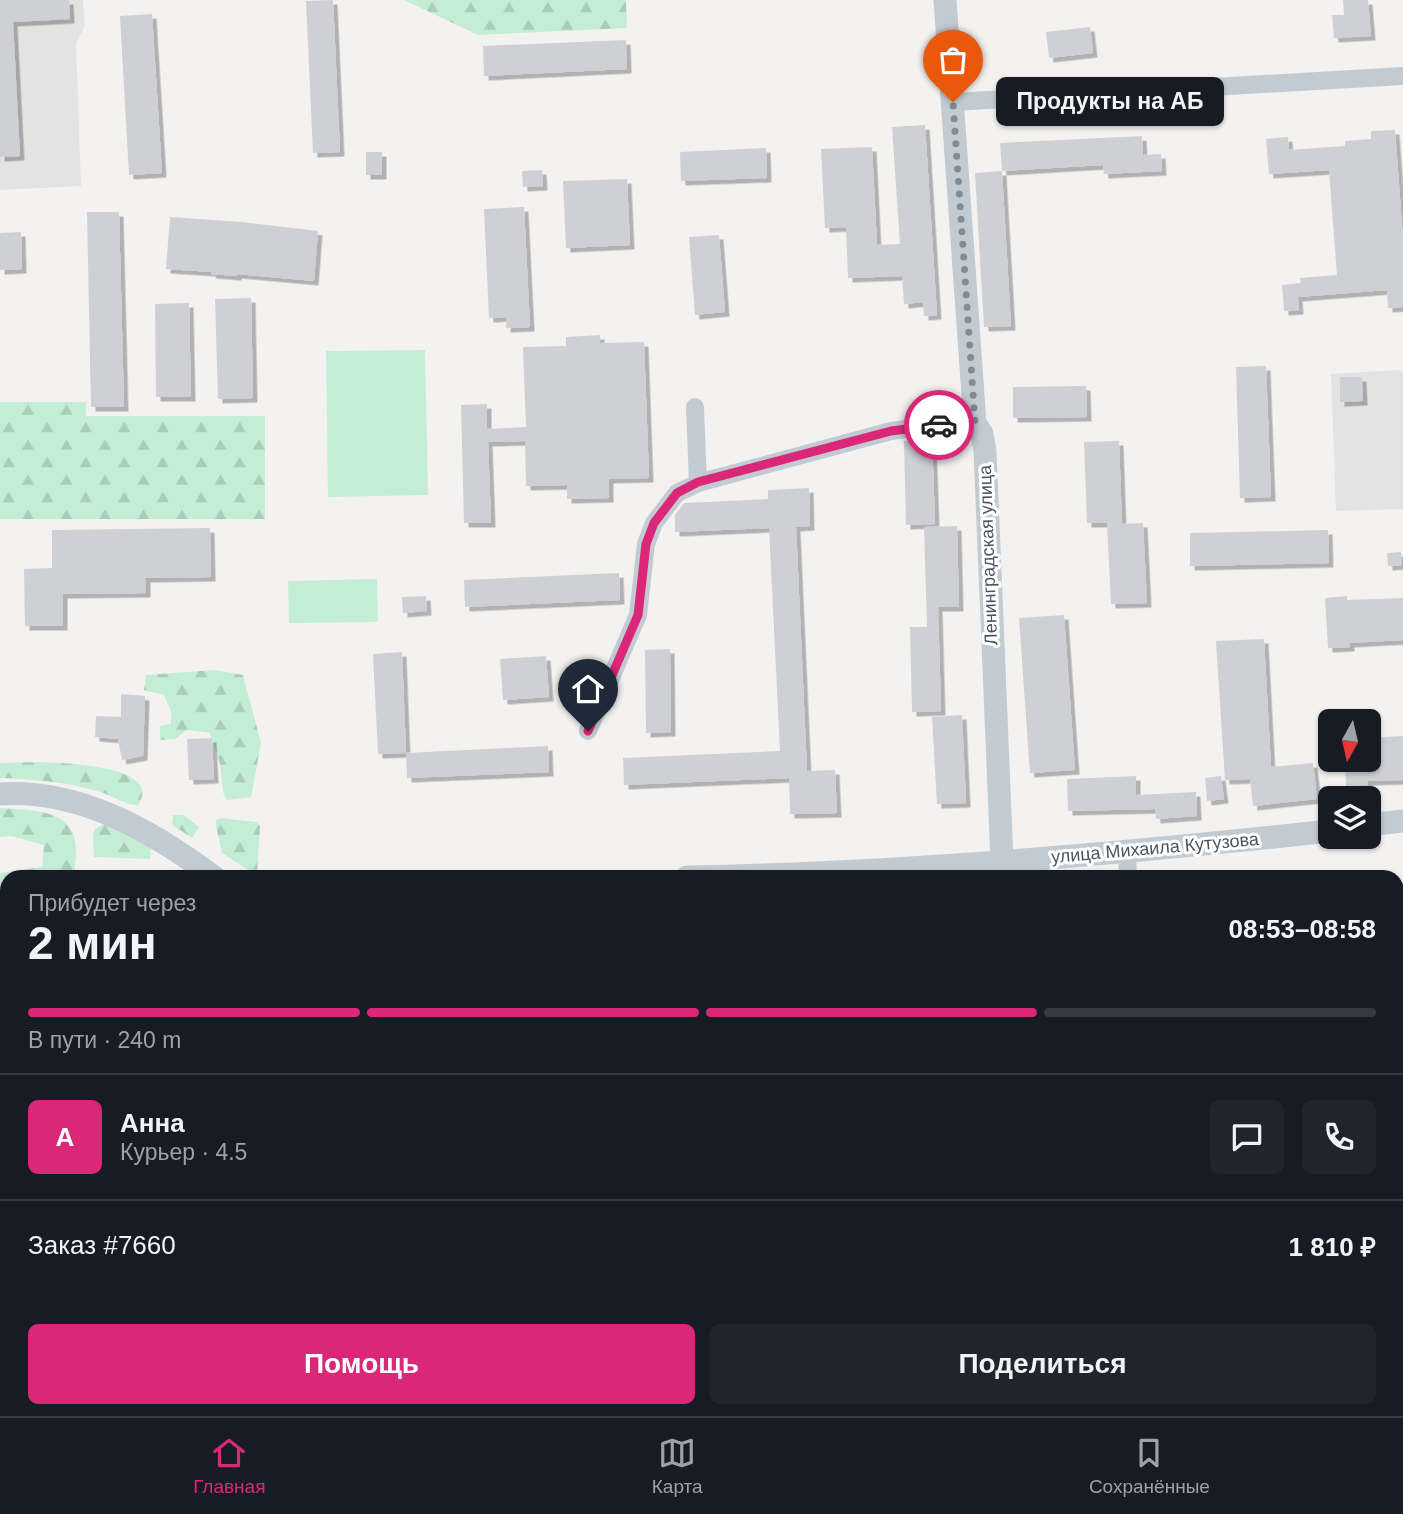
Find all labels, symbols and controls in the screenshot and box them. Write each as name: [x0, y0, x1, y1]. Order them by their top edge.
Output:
pin: [923, 30, 983, 102]
icon: bag: [934, 41, 972, 79]
callout: Продукты на АБ: [995, 78, 1222, 126]
text: Продукты на АБ: [1016, 88, 1204, 114]
courier: [904, 390, 974, 460]
icon: car: [920, 406, 958, 444]
street label: Ленинградская улица: [975, 464, 1001, 645]
pin: [558, 659, 618, 731]
icon: home: [569, 670, 607, 708]
north arrow: [1318, 709, 1381, 772]
map controls: [1318, 709, 1381, 849]
button: layers: [1318, 786, 1381, 849]
street label: улица Михаила Кутузова: [1050, 829, 1261, 867]
text: Прибудет через: [28, 890, 196, 916]
text: 08:53–08:58: [1229, 914, 1376, 944]
text: 2 мин: [28, 917, 156, 969]
text: В пути · 240 m: [28, 1027, 181, 1053]
button: chat: [1210, 1100, 1284, 1174]
button: phone: [1302, 1100, 1376, 1174]
text: Анна: [120, 1108, 185, 1138]
text: А: [56, 1122, 74, 1152]
text: Курьер · 4.5: [120, 1139, 247, 1165]
text: Заказ #7660: [28, 1230, 176, 1260]
text: 1 810 ₽: [1289, 1232, 1376, 1262]
button: Помощь: [28, 1324, 695, 1404]
button: Поделиться: [709, 1324, 1376, 1404]
tab: Главная: [193, 1434, 265, 1498]
tab: Карта: [652, 1434, 703, 1498]
tab: Сохранённые: [1089, 1434, 1210, 1498]

